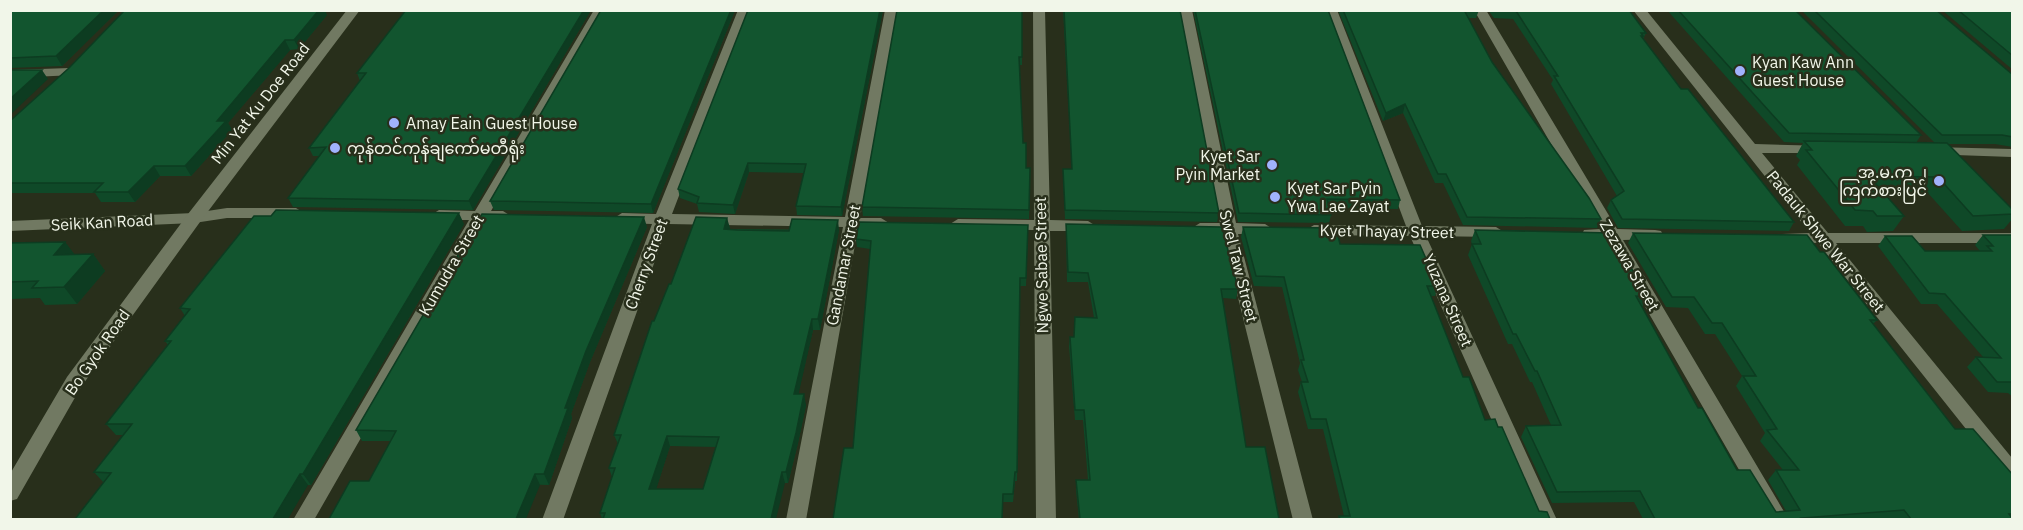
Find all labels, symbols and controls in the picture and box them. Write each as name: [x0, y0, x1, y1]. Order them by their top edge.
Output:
street label: Min Yat Ku Doe Road: [206, 38, 314, 168]
place label: Kyan Kaw Ann Guest House: [1752, 52, 1854, 90]
marker: Kyan Kaw Ann Guest House: [1733, 64, 1747, 78]
place label: Amay Eain Guest House: [406, 113, 577, 133]
marker: Amay Eain Guest House: [387, 116, 401, 130]
place label: ကုန်တင်ကုန်ချကော်မတီရုံး: [347, 137, 525, 163]
marker: ကုန်တင်ကုန်ချကော်မတီရုံး: [328, 141, 342, 155]
place label: Kyet Sar Pyin Market: [1175, 146, 1260, 184]
marker: Kyet Sar Pyin Market: [1265, 158, 1279, 172]
place label: အ.မ.က ၂ ကြက်စားပြင်: [1839, 162, 1927, 204]
street label: Padauk Shwe War Street: [1763, 166, 1889, 316]
marker: အ.မ.က ၂ ကြက်စားပြင်: [1932, 174, 1946, 188]
place label: Kyet Sar Pyin Ywa Lae Zayat: [1287, 178, 1389, 216]
marker: Kyet Sar Pyin Ywa Lae Zayat: [1268, 190, 1282, 204]
street label: Ngwe Sabae Street: [1030, 196, 1052, 334]
street label: Gandamar Street: [821, 203, 865, 327]
street label: Swel Taw Street: [1215, 208, 1263, 324]
street label: Seik Kan Road: [50, 209, 154, 235]
street label: Kumudra Street: [414, 211, 488, 319]
street label: Cherry Street: [620, 216, 672, 312]
street label: Zezawa Street: [1596, 216, 1664, 314]
street label: Kyet Thayay Street: [1320, 220, 1454, 242]
street label: Yuzana Street: [1419, 251, 1477, 349]
street label: Bo Gyok Road: [60, 305, 134, 399]

